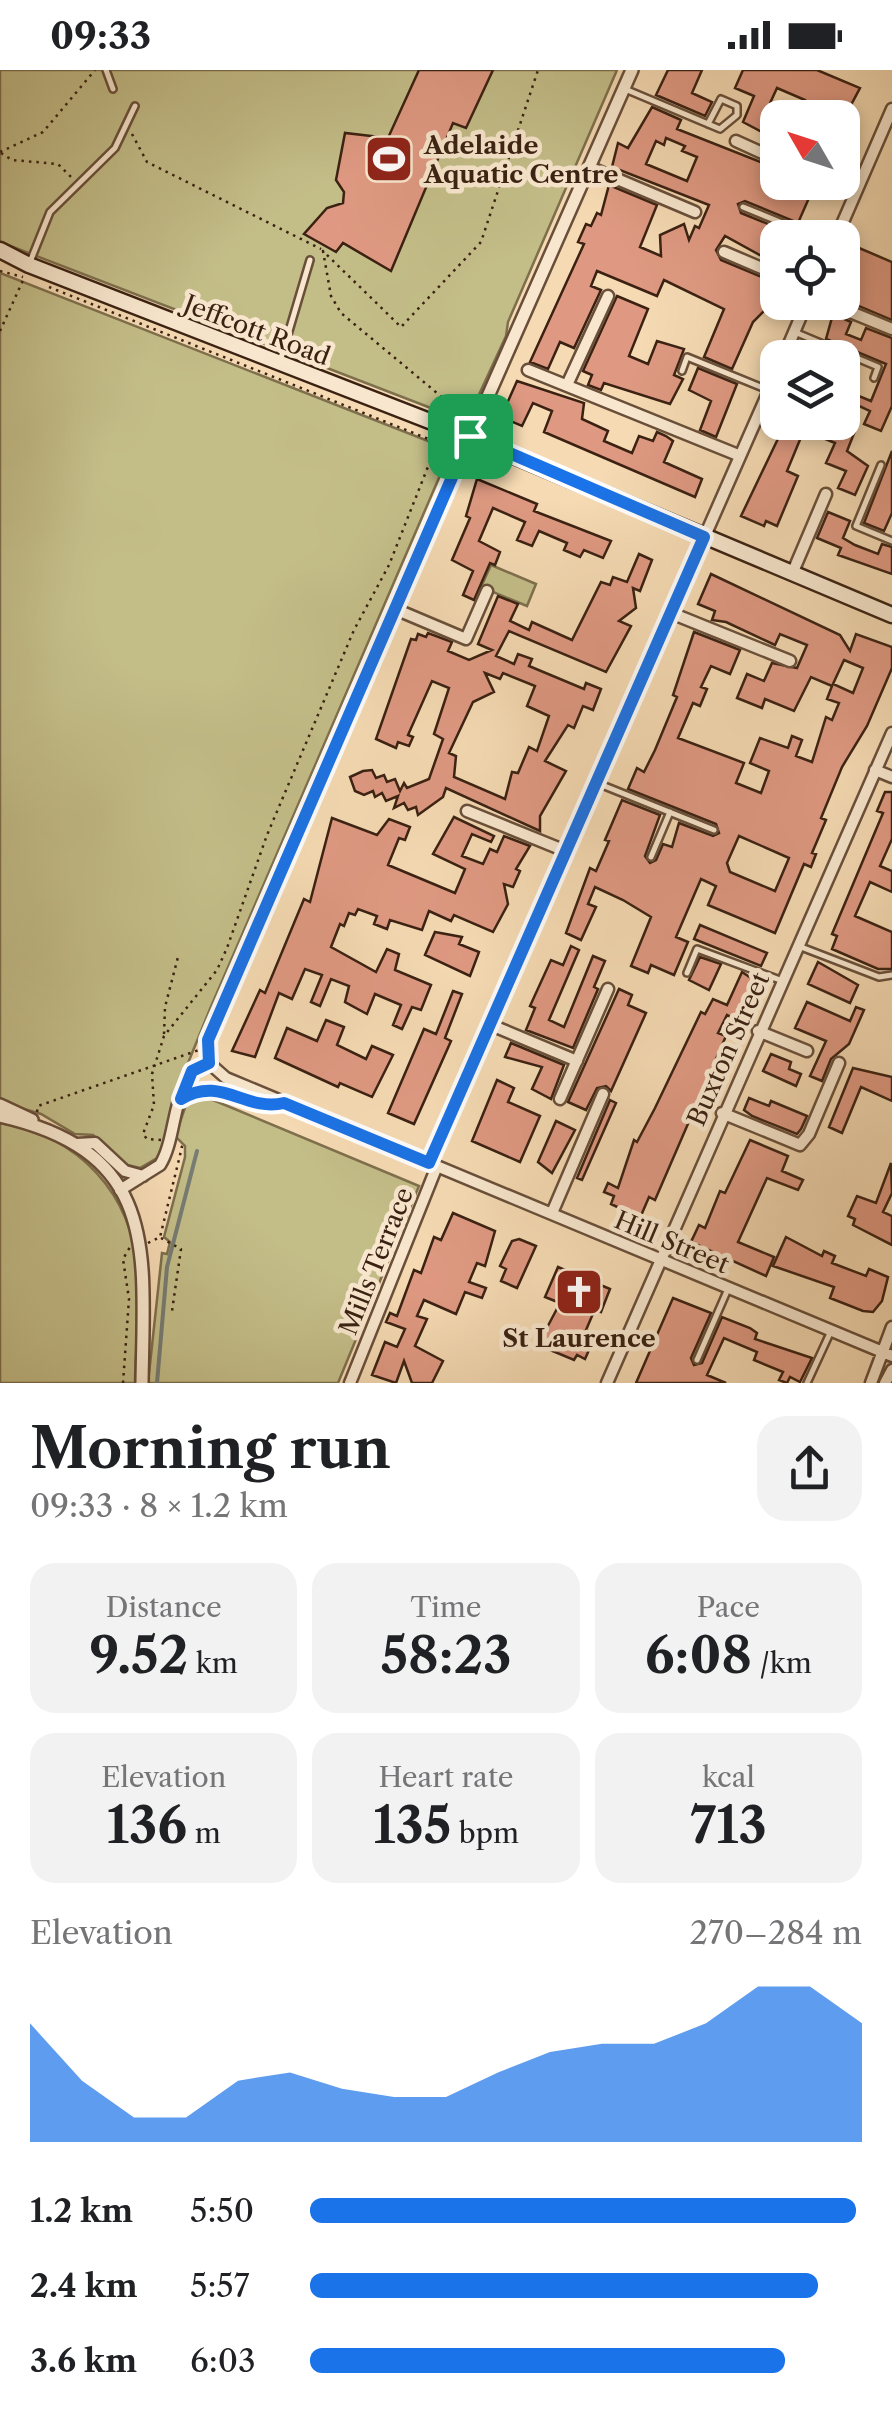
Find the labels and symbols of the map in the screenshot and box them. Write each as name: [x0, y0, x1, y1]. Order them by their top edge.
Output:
north arrow: [760, 100, 860, 200]
place label: Adelaide Aquatic Centre: [423, 130, 618, 190]
sports icon: Adelaide Aquatic Centre: [363, 133, 415, 185]
street label: Jeffcott Road: [176, 287, 334, 373]
pin: [428, 394, 513, 479]
street label: Buxton Street: [681, 967, 776, 1131]
street label: Mills Terrace: [333, 1183, 420, 1339]
street label: Hill Street: [610, 1204, 734, 1281]
church icon: St Laurence: [553, 1266, 605, 1318]
place label: St Laurence: [502, 1323, 656, 1354]

